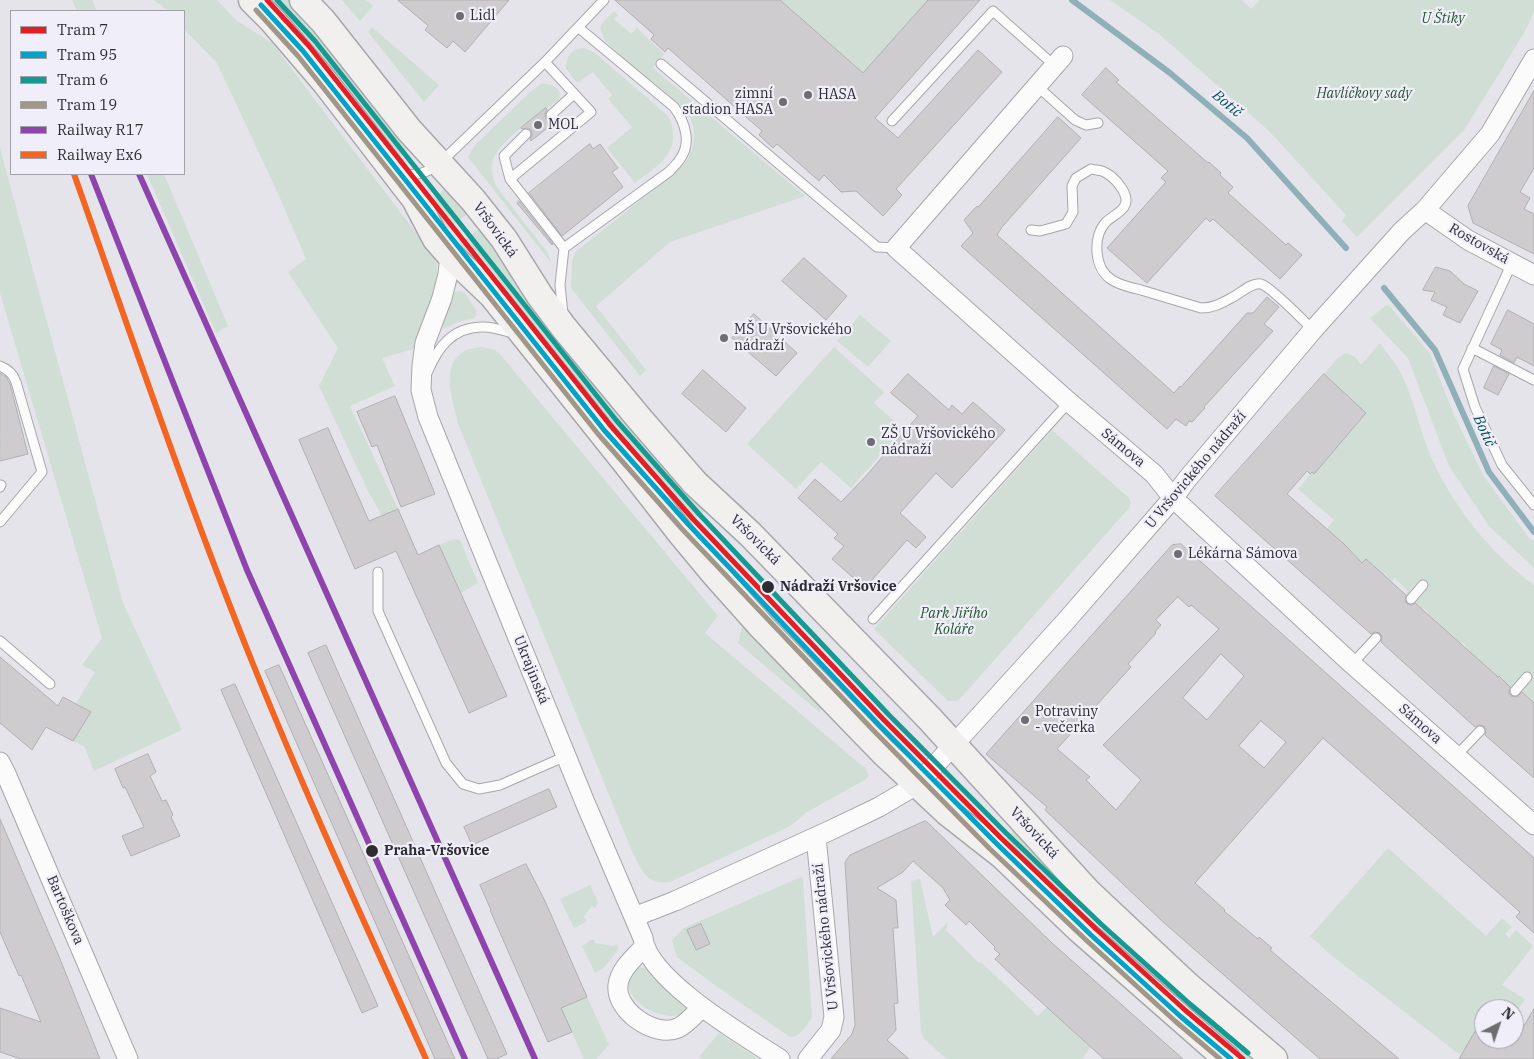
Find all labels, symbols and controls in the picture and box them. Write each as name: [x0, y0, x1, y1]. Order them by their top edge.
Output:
place label: Lidl: [470, 8, 495, 24]
legend: [10, 10, 185, 175]
marker: Lidl: [454, 10, 466, 22]
park label: U Štiky: [1421, 11, 1465, 27]
text: Tram 7: [57, 20, 108, 39]
text: Tram 95: [57, 45, 117, 64]
text: Tram 6: [57, 70, 108, 89]
place label: zimní stadion HASA: [682, 86, 773, 118]
park label: Havlíčkovy sady: [1316, 86, 1412, 102]
place label: HASA: [818, 87, 856, 103]
water label: Botič: [1209, 87, 1245, 121]
marker: HASA: [802, 89, 814, 101]
text: Tram 19: [57, 95, 117, 114]
marker: zimní stadion HASA: [777, 96, 789, 108]
place label: MOL: [548, 117, 579, 133]
marker: MOL: [532, 119, 544, 131]
text: Railway R17: [57, 120, 144, 139]
text: Railway Ex6: [57, 145, 143, 164]
street label: Vršovická: [469, 199, 521, 261]
street label: Rostovská: [1446, 220, 1512, 268]
place label: MŠ U Vršovického nádraží: [734, 322, 852, 354]
marker: MŠ U Vršovického nádraží: [718, 332, 730, 344]
street label: U Vršovického nádraží: [1142, 408, 1250, 532]
water label: Botič: [1469, 412, 1499, 450]
street label: Sámova: [1098, 425, 1148, 471]
place label: ZŠ U Vršovického nádraží: [881, 426, 995, 458]
marker: ZŠ U Vršovického nádraží: [865, 436, 877, 448]
street label: Vršovická: [726, 511, 784, 569]
place label: Lékárna Sámova: [1188, 546, 1298, 562]
marker: Lékárna Sámova: [1172, 548, 1184, 560]
marker: Nádraží Vršovice: [760, 579, 776, 595]
place label: Nádraží Vršovice: [780, 579, 897, 595]
park label: Park Jiřího Koláře: [920, 606, 988, 638]
street label: Ukrajinská: [510, 633, 552, 707]
street label: Sámova: [1395, 700, 1445, 748]
place label: Potraviny - večerka: [1035, 704, 1098, 736]
marker: Potraviny - večerka: [1019, 714, 1031, 726]
street label: Vršovická: [1006, 804, 1062, 862]
marker: Praha-Vršovice: [364, 843, 380, 859]
place label: Praha-Vršovice: [384, 843, 489, 859]
street label: U Vršovického nádraží: [810, 863, 842, 1011]
street label: Bartoškova: [43, 873, 87, 947]
north arrow: [1474, 999, 1524, 1049]
text: N: [1498, 1003, 1518, 1024]

